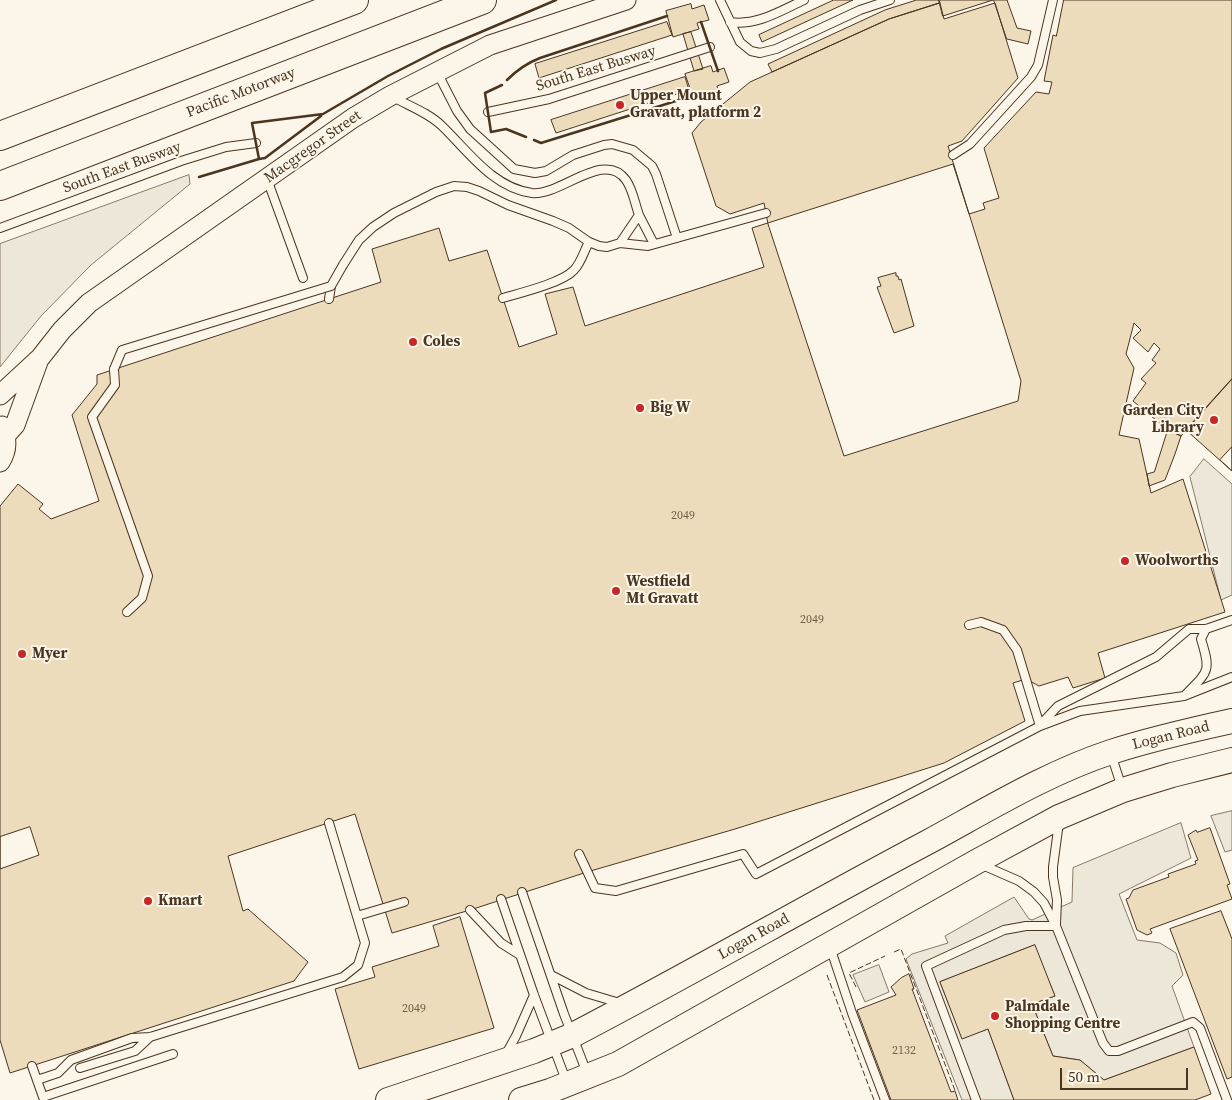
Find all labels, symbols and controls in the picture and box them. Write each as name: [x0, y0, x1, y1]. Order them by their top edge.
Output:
street label: South East Busway: [534, 42, 658, 96]
street label: Pacific Motorway: [184, 64, 298, 122]
place label: Upper Mount Gravatt, platform 2: [630, 87, 761, 122]
marker: Upper Mount Gravatt, platform 2: [614, 99, 626, 111]
street label: Macgregor Street: [261, 107, 365, 187]
street label: South East Busway: [61, 138, 183, 198]
place label: Coles: [423, 333, 460, 351]
marker: Coles: [407, 336, 419, 348]
place label: Big W: [650, 399, 691, 417]
marker: Big W: [634, 402, 646, 414]
place label: Garden City Library: [1123, 402, 1204, 437]
marker: Garden City Library: [1208, 414, 1220, 426]
house number: 2049: [671, 509, 695, 523]
place label: Woolworths: [1135, 552, 1219, 570]
marker: Woolworths: [1119, 555, 1131, 567]
place label: Westfield Mt Gravatt: [626, 573, 698, 608]
marker: Westfield Mt Gravatt: [610, 585, 622, 597]
house number: 2049: [800, 613, 824, 627]
place label: Myer: [32, 645, 67, 663]
marker: Myer: [16, 648, 28, 660]
street label: Logan Road: [1131, 718, 1211, 754]
place label: Kmart: [158, 892, 202, 910]
marker: Kmart: [142, 895, 154, 907]
street label: Logan Road: [715, 910, 793, 964]
place label: Palmdale Shopping Centre: [1005, 998, 1120, 1033]
house number: 2049: [402, 1002, 426, 1016]
marker: Palmdale Shopping Centre: [989, 1010, 1001, 1022]
house number: 2132: [892, 1044, 916, 1058]
scale bar: [1062, 1058, 1190, 1090]
text: 50 m: [1068, 1066, 1100, 1087]

